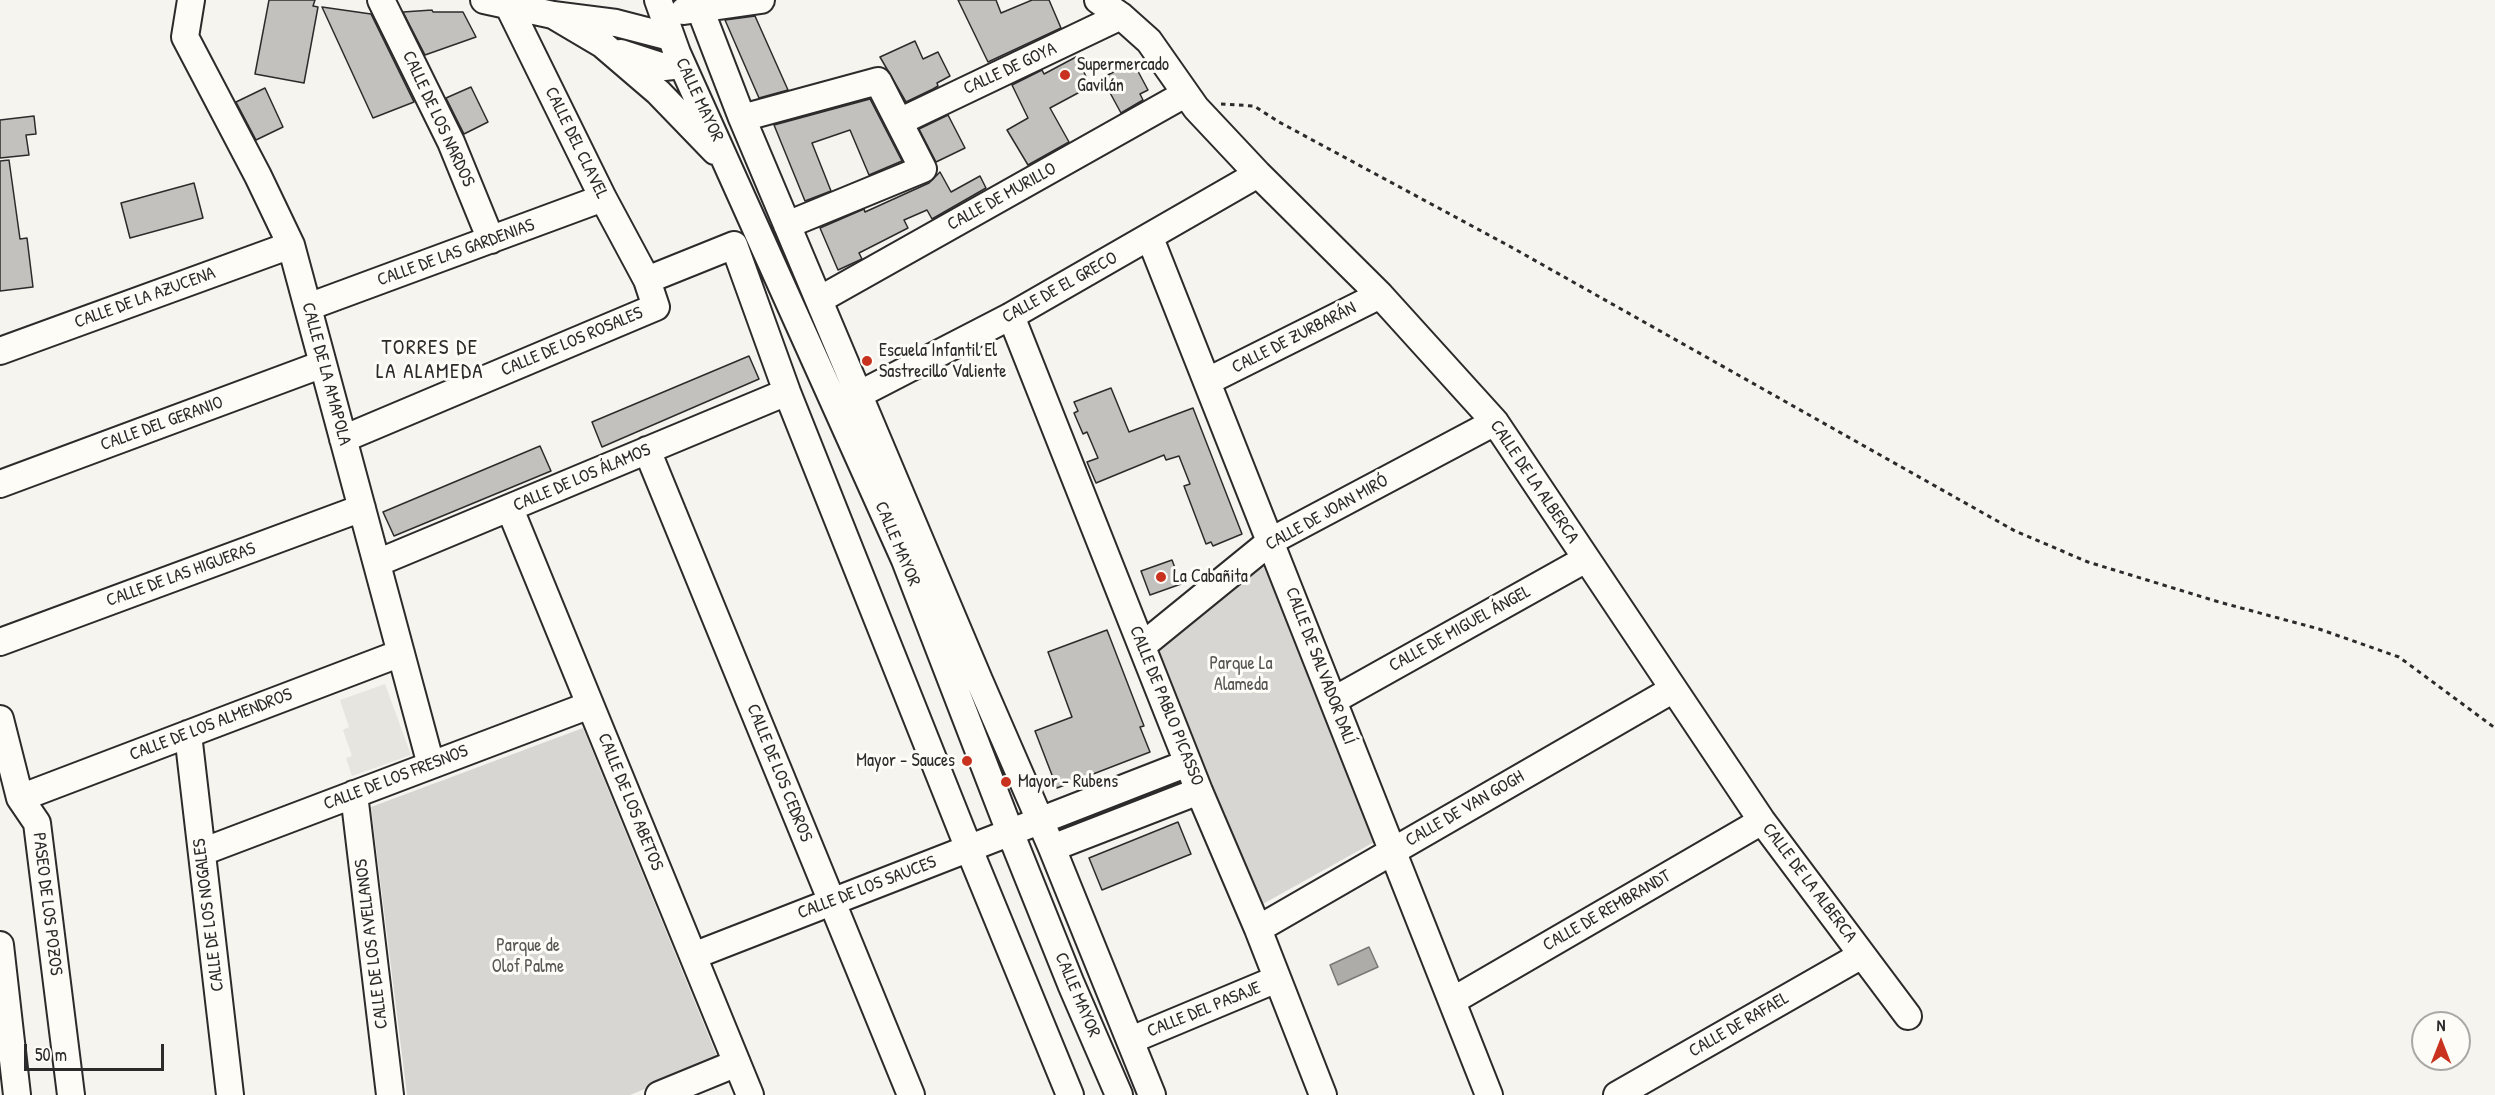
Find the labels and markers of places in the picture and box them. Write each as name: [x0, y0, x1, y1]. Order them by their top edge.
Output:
place label: Supermercado Gavilán: [1077, 54, 1169, 97]
marker: Supermercado Gavilán: [1058, 68, 1072, 82]
place label: Escuela Infantil El Sastrecillo Valiente: [879, 340, 1006, 382]
marker: Escuela Infantil El Sastrecillo Valiente: [860, 354, 874, 368]
place label: La Cabañita: [1173, 566, 1248, 588]
marker: La Cabañita: [1154, 570, 1168, 584]
place label: Mayor - Sauces: [856, 750, 955, 772]
marker: Mayor - Sauces: [960, 754, 974, 768]
place label: Mayor - Rubens: [1018, 771, 1118, 793]
marker: Mayor - Rubens: [999, 775, 1013, 789]

